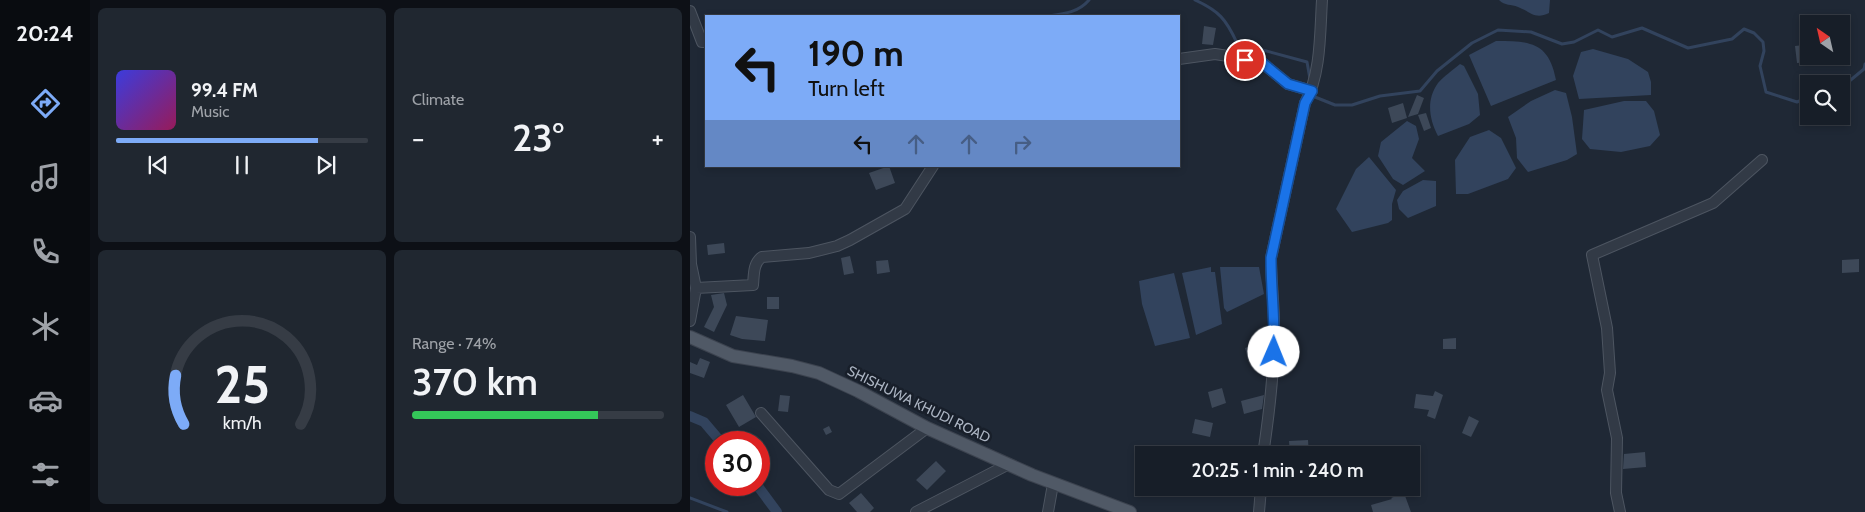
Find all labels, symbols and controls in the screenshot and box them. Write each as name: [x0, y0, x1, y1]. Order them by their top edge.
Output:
north arrow: [1800, 15, 1850, 65]
map controls: [1800, 15, 1850, 125]
text: 20:24: [16, 20, 74, 47]
text: 190 m: [808, 32, 904, 75]
icon: left: [725, 35, 790, 100]
pin: [1224, 39, 1266, 81]
icon: arrive: [1231, 46, 1259, 74]
text: Turn left: [808, 75, 885, 102]
button: search: [1800, 75, 1850, 125]
text: 99.4 FM: [191, 79, 258, 102]
icon: directions: [28, 86, 63, 121]
text: Climate: [412, 90, 464, 109]
text: Music: [191, 102, 229, 121]
text: 23°: [512, 114, 564, 161]
text: −: [412, 121, 424, 155]
text: +: [652, 121, 664, 155]
icon: left: [849, 130, 877, 158]
icon: ahead: [902, 130, 930, 158]
icon: ahead: [955, 130, 983, 158]
icon: right: [1008, 130, 1036, 158]
icon: previous: [144, 151, 172, 179]
icon: pause: [228, 151, 256, 179]
icon: next: [312, 151, 340, 179]
icon: music: [28, 160, 63, 195]
icon: phone: [28, 234, 63, 269]
icon: climate: [28, 309, 63, 344]
position arrow: [1247, 325, 1299, 377]
text: Range · 74%: [412, 334, 496, 353]
text: 25: [214, 353, 270, 416]
text: 370 km: [412, 358, 538, 405]
street label: SHISHUWA KHUDI ROAD: [844, 361, 994, 447]
icon: car: [28, 383, 63, 418]
text: km/h: [222, 412, 262, 433]
speed limit sign: 30: [705, 431, 770, 496]
icon: filters: [28, 457, 63, 492]
text: 20:25 · 1 min · 240 m: [1192, 459, 1363, 482]

